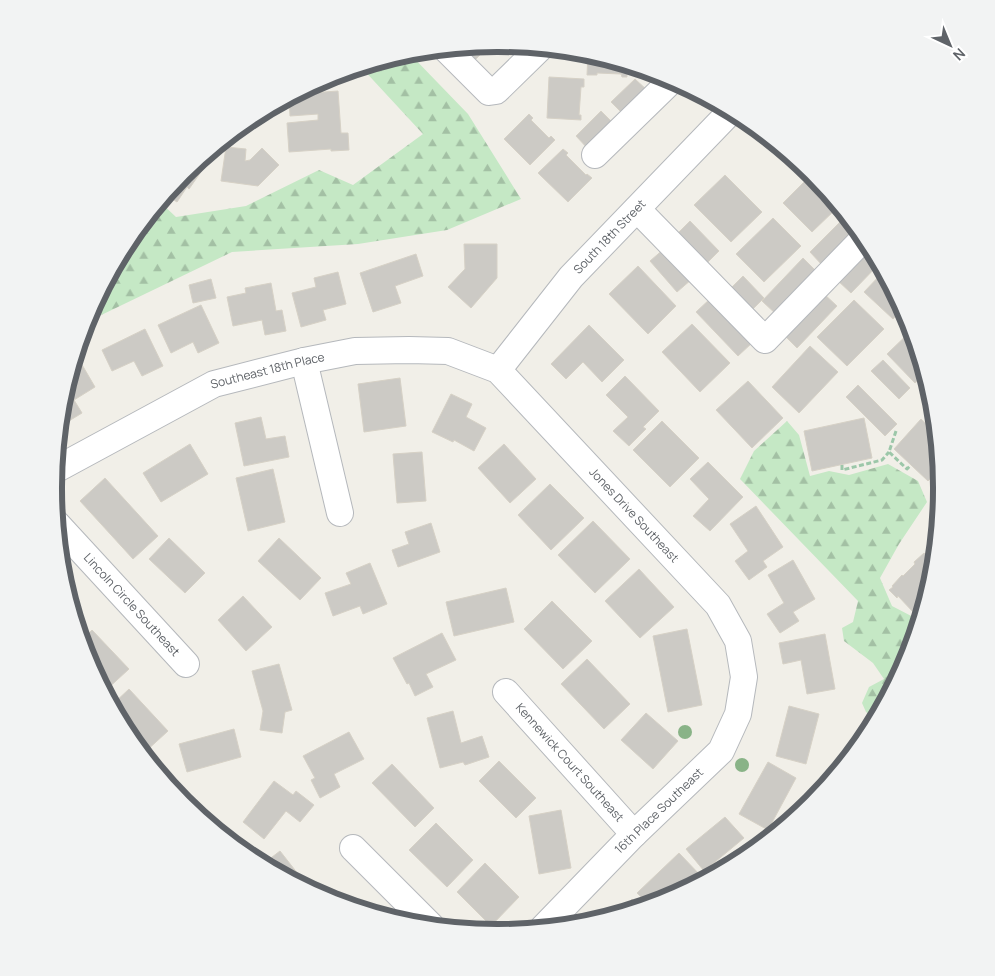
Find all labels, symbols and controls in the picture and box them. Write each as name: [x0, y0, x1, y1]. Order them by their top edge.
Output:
north arrow: [925, 20, 975, 70]
text: N: [949, 44, 970, 65]
street label: South 18th Street: [569, 195, 649, 277]
street label: Southeast 18th Place: [209, 348, 326, 393]
street label: Jones Drive Southeast: [586, 464, 683, 566]
street label: Lincoln Circle Southeast: [80, 549, 184, 660]
street label: Kennewick Court Southeast: [512, 699, 628, 825]
street label: 16th Place Southeast: [611, 764, 707, 857]

